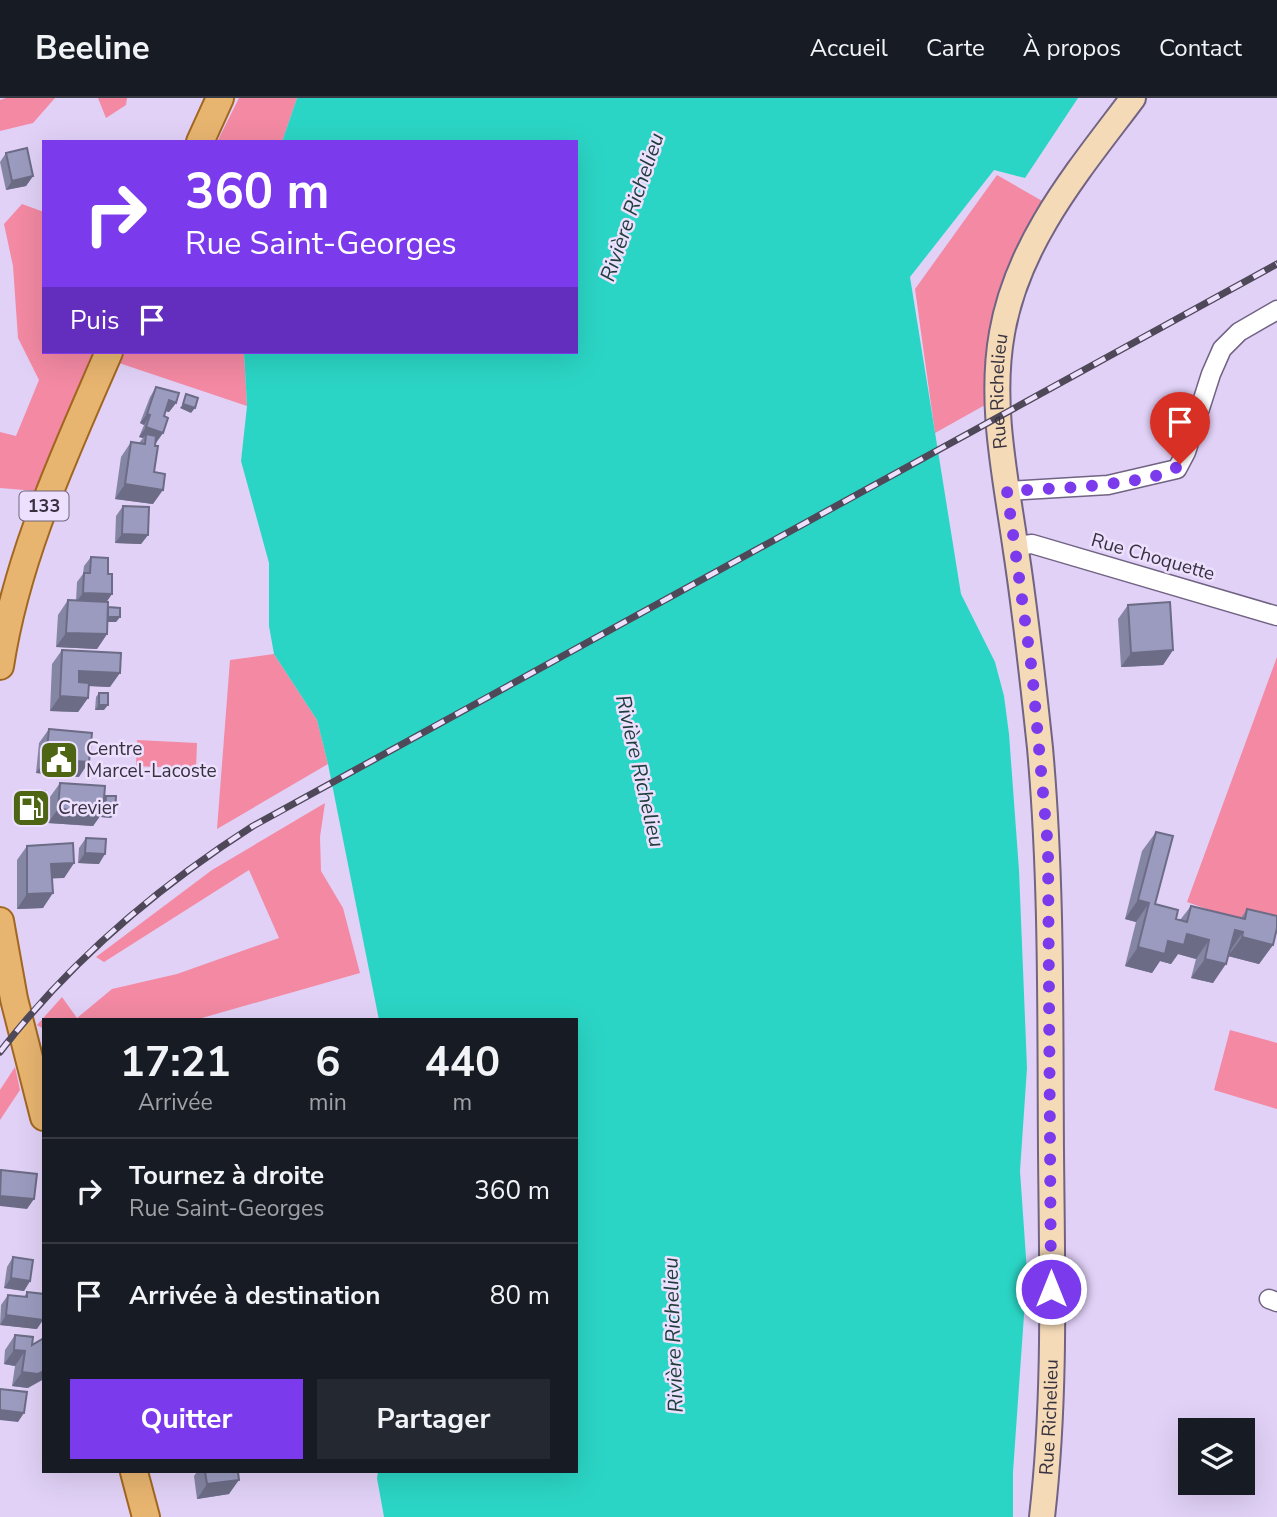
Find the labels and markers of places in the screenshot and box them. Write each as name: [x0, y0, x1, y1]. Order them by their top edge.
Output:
pin: [1150, 392, 1210, 464]
place label: Centre Marcel-Lacoste: [86, 736, 217, 784]
public building icon: Centre Marcel-Lacoste: [38, 739, 80, 781]
fuel station icon: Crevier: [10, 787, 52, 829]
place label: Crevier: [58, 795, 119, 821]

